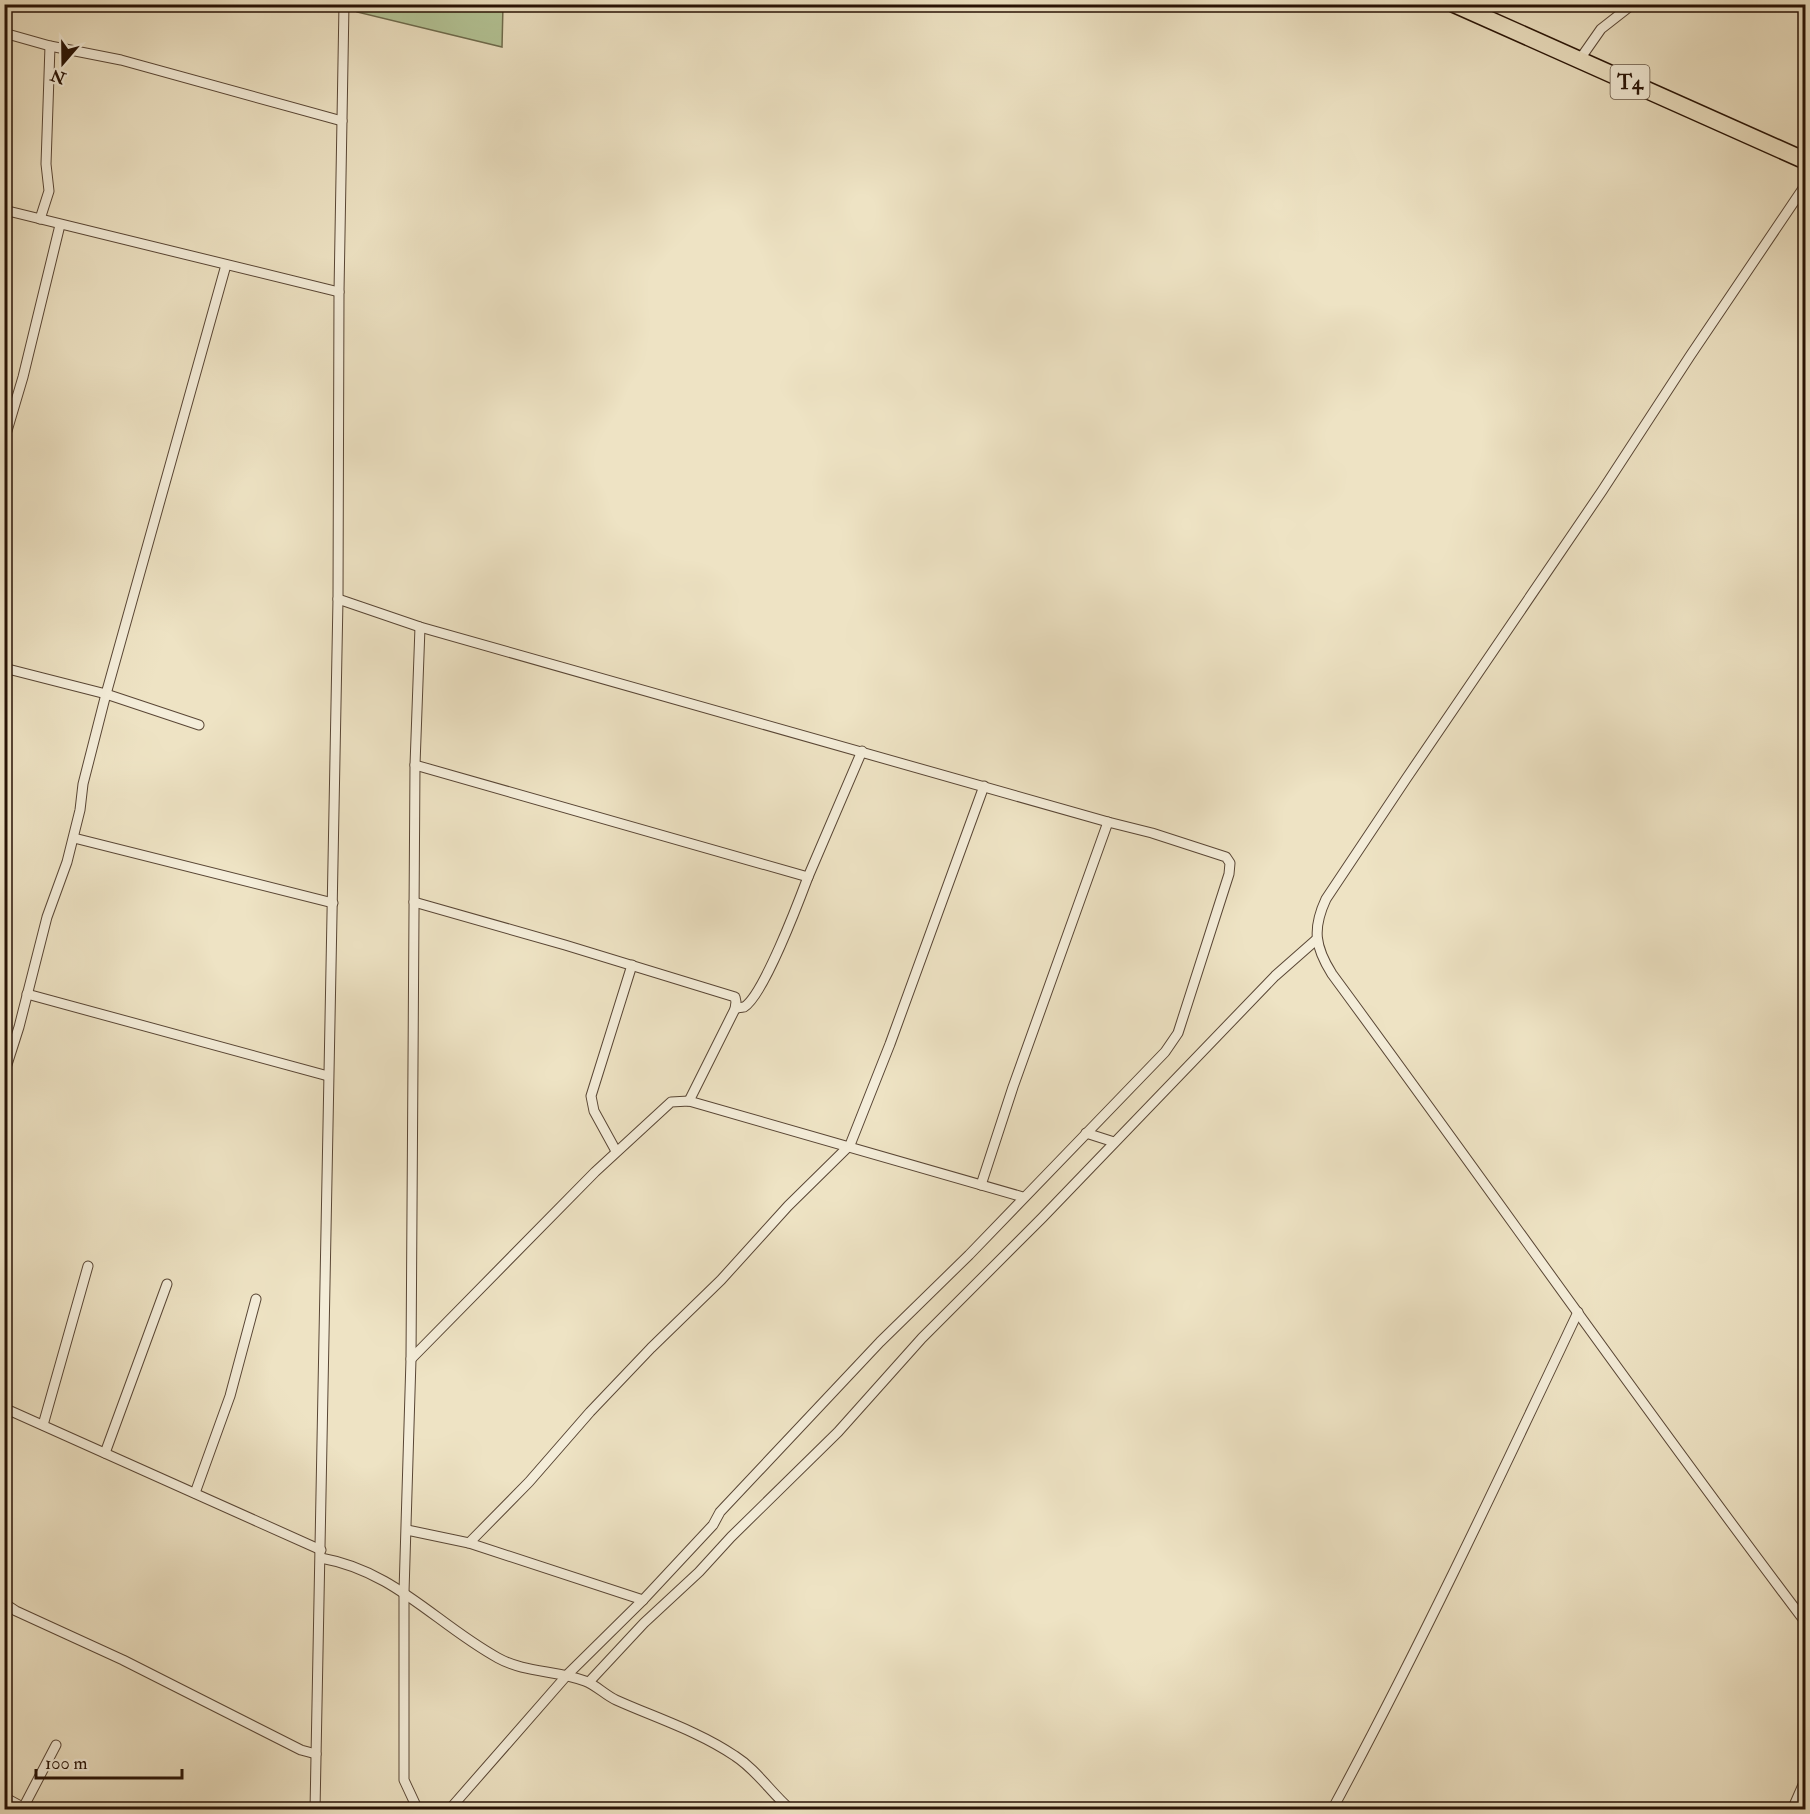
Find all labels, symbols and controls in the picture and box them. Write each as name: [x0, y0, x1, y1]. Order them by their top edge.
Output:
north arrow: [33, 33, 93, 93]
text: N: [47, 64, 69, 88]
road number: T4: [1610, 65, 1650, 99]
scale bar: [36, 1742, 182, 1780]
text: 100 m: [45, 1752, 88, 1775]

